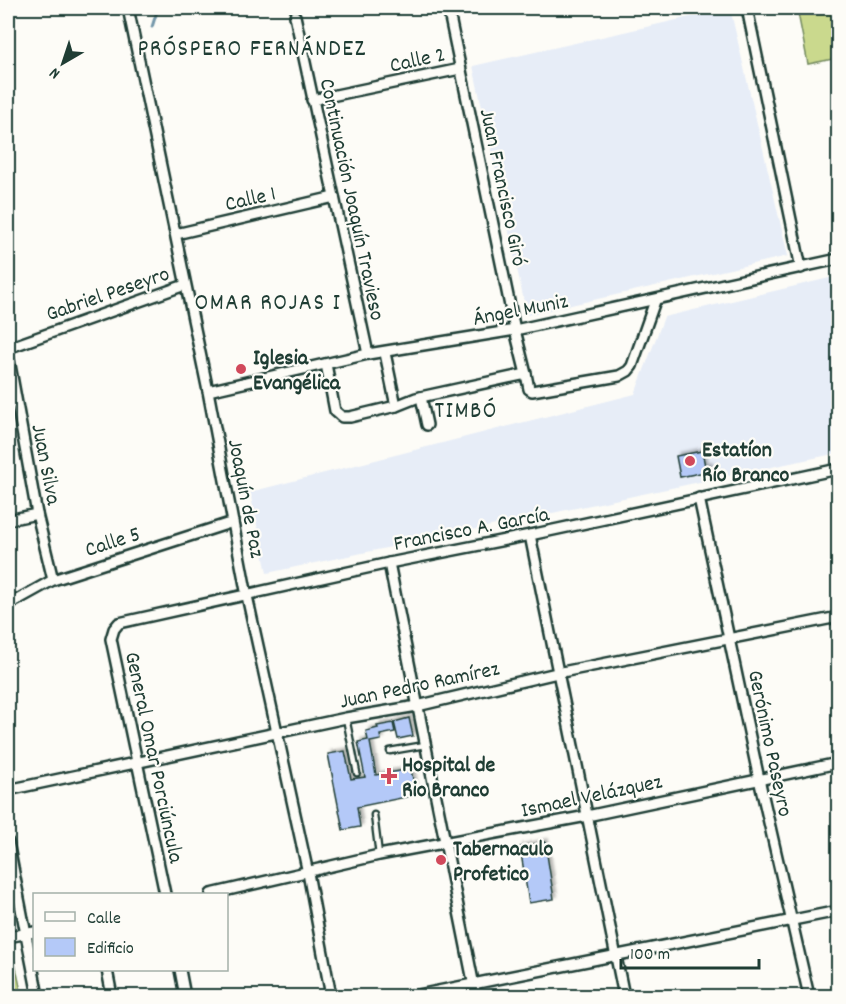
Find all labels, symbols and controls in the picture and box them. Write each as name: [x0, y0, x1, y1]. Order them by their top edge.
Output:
north arrow: [33, 33, 93, 93]
district label: PRÓSPERO FERNÁNDEZ: [137, 33, 367, 67]
street label: Calle 2: [387, 40, 448, 82]
text: N: [45, 61, 65, 84]
street label: Continuación Joaquín Travieso: [310, 76, 391, 324]
street label: Juan Francisco Giró: [470, 106, 533, 269]
street label: Calle 1: [222, 180, 279, 221]
street label: Gabriel Peseyro: [42, 260, 174, 331]
district label: OMAR ROJAS I: [195, 287, 341, 321]
street label: Ángel Muniz: [471, 287, 571, 336]
place label: Iglesia Evangélica: [253, 344, 341, 400]
marker: Iglesia Evangélica: [234, 362, 248, 376]
district label: TIMBÓ: [434, 395, 498, 429]
street label: Juan Silva: [22, 422, 68, 508]
place label: Estatíon Río Branco: [702, 436, 790, 492]
street label: Joaquín de Paz: [218, 437, 271, 561]
marker: Estatíon Río Branco: [683, 454, 697, 468]
street label: Francisco A. García: [391, 500, 553, 561]
street label: Calle 5: [81, 520, 145, 567]
street label: General Omar Porciúncula: [115, 649, 190, 867]
street label: Juan Pedro Ramírez: [337, 654, 503, 718]
street label: Gerónimo Paseyro: [738, 668, 799, 820]
place label: Hospital de Rio Branco: [402, 751, 496, 807]
marker: Hospital de Rio Branco: [380, 767, 398, 785]
street label: Ismael Velázquez: [518, 767, 666, 828]
place label: Tabernaculo Profetico: [453, 835, 554, 891]
marker: Tabernaculo Profetico: [434, 853, 448, 867]
legend: [33, 893, 228, 971]
text: Calle: [87, 907, 121, 932]
scale bar: [621, 932, 759, 970]
text: Edificio: [87, 937, 134, 962]
text: 100 m: [630, 943, 670, 968]

